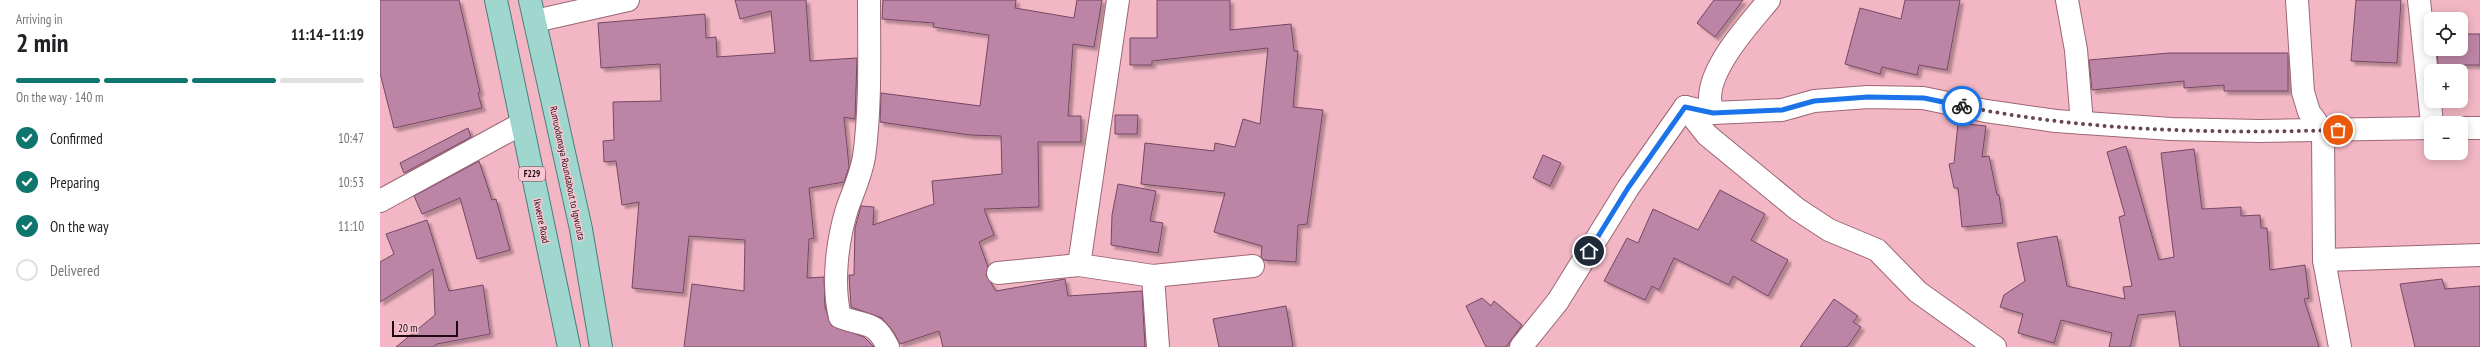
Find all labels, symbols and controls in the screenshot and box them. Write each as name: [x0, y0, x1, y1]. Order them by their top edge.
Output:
text: Arriving in: [16, 11, 63, 28]
map controls: [2424, 12, 2468, 160]
button: locate: [2424, 12, 2468, 56]
text: 11:14–11:19: [291, 25, 364, 44]
text: 2 min: [16, 26, 69, 59]
button: +: [2424, 64, 2468, 108]
courier: [1942, 86, 1982, 126]
text: On the way · 140 m: [16, 89, 103, 106]
icon: bike: [1951, 95, 1973, 117]
street label: Rumuodomaya Roundabout to Igwuruta: [547, 105, 588, 241]
pin: [2321, 113, 2355, 147]
button: −: [2424, 116, 2468, 160]
icon: bag: [2327, 119, 2349, 141]
icon: check: [16, 127, 38, 149]
text: Confirmed: [50, 129, 103, 148]
text: 10:47: [338, 130, 364, 147]
road number: F229: [519, 167, 545, 181]
icon: check: [16, 171, 38, 193]
text: Preparing: [50, 173, 100, 192]
text: 10:53: [338, 174, 364, 191]
street label: Ikwerre Road: [530, 198, 553, 244]
icon: check: [16, 215, 38, 237]
text: On the way: [50, 217, 109, 236]
text: 11:10: [338, 218, 364, 235]
pin: [1572, 234, 1606, 268]
icon: home: [1578, 240, 1600, 262]
text: Delivered: [50, 261, 100, 280]
scale bar: [392, 319, 458, 338]
text: 20 m: [398, 321, 417, 335]

